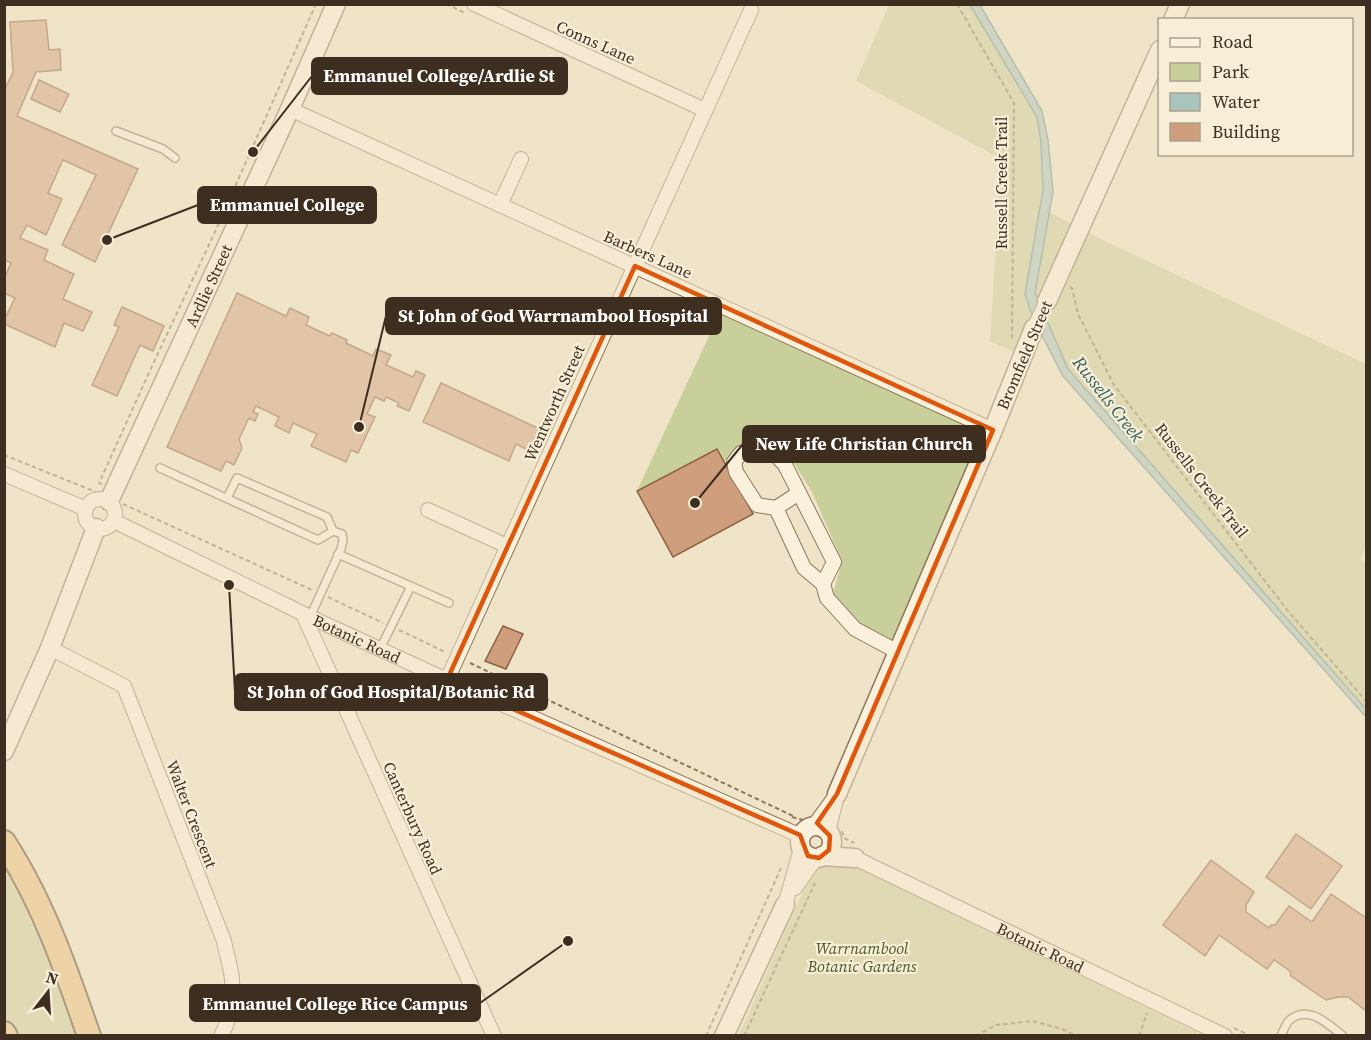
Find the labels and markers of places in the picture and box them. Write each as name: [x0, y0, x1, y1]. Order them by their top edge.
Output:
callout: Emmanuel College/Ardlie St: [312, 58, 567, 94]
callout: Emmanuel College: [198, 187, 376, 223]
callout: St John of God Warrnambool Hospital: [386, 298, 721, 334]
callout: New Life Christian Church: [743, 426, 985, 462]
callout: St John of God Hospital/Botanic Rd: [235, 674, 547, 710]
callout: Emmanuel College Rice Campus: [190, 985, 480, 1021]

